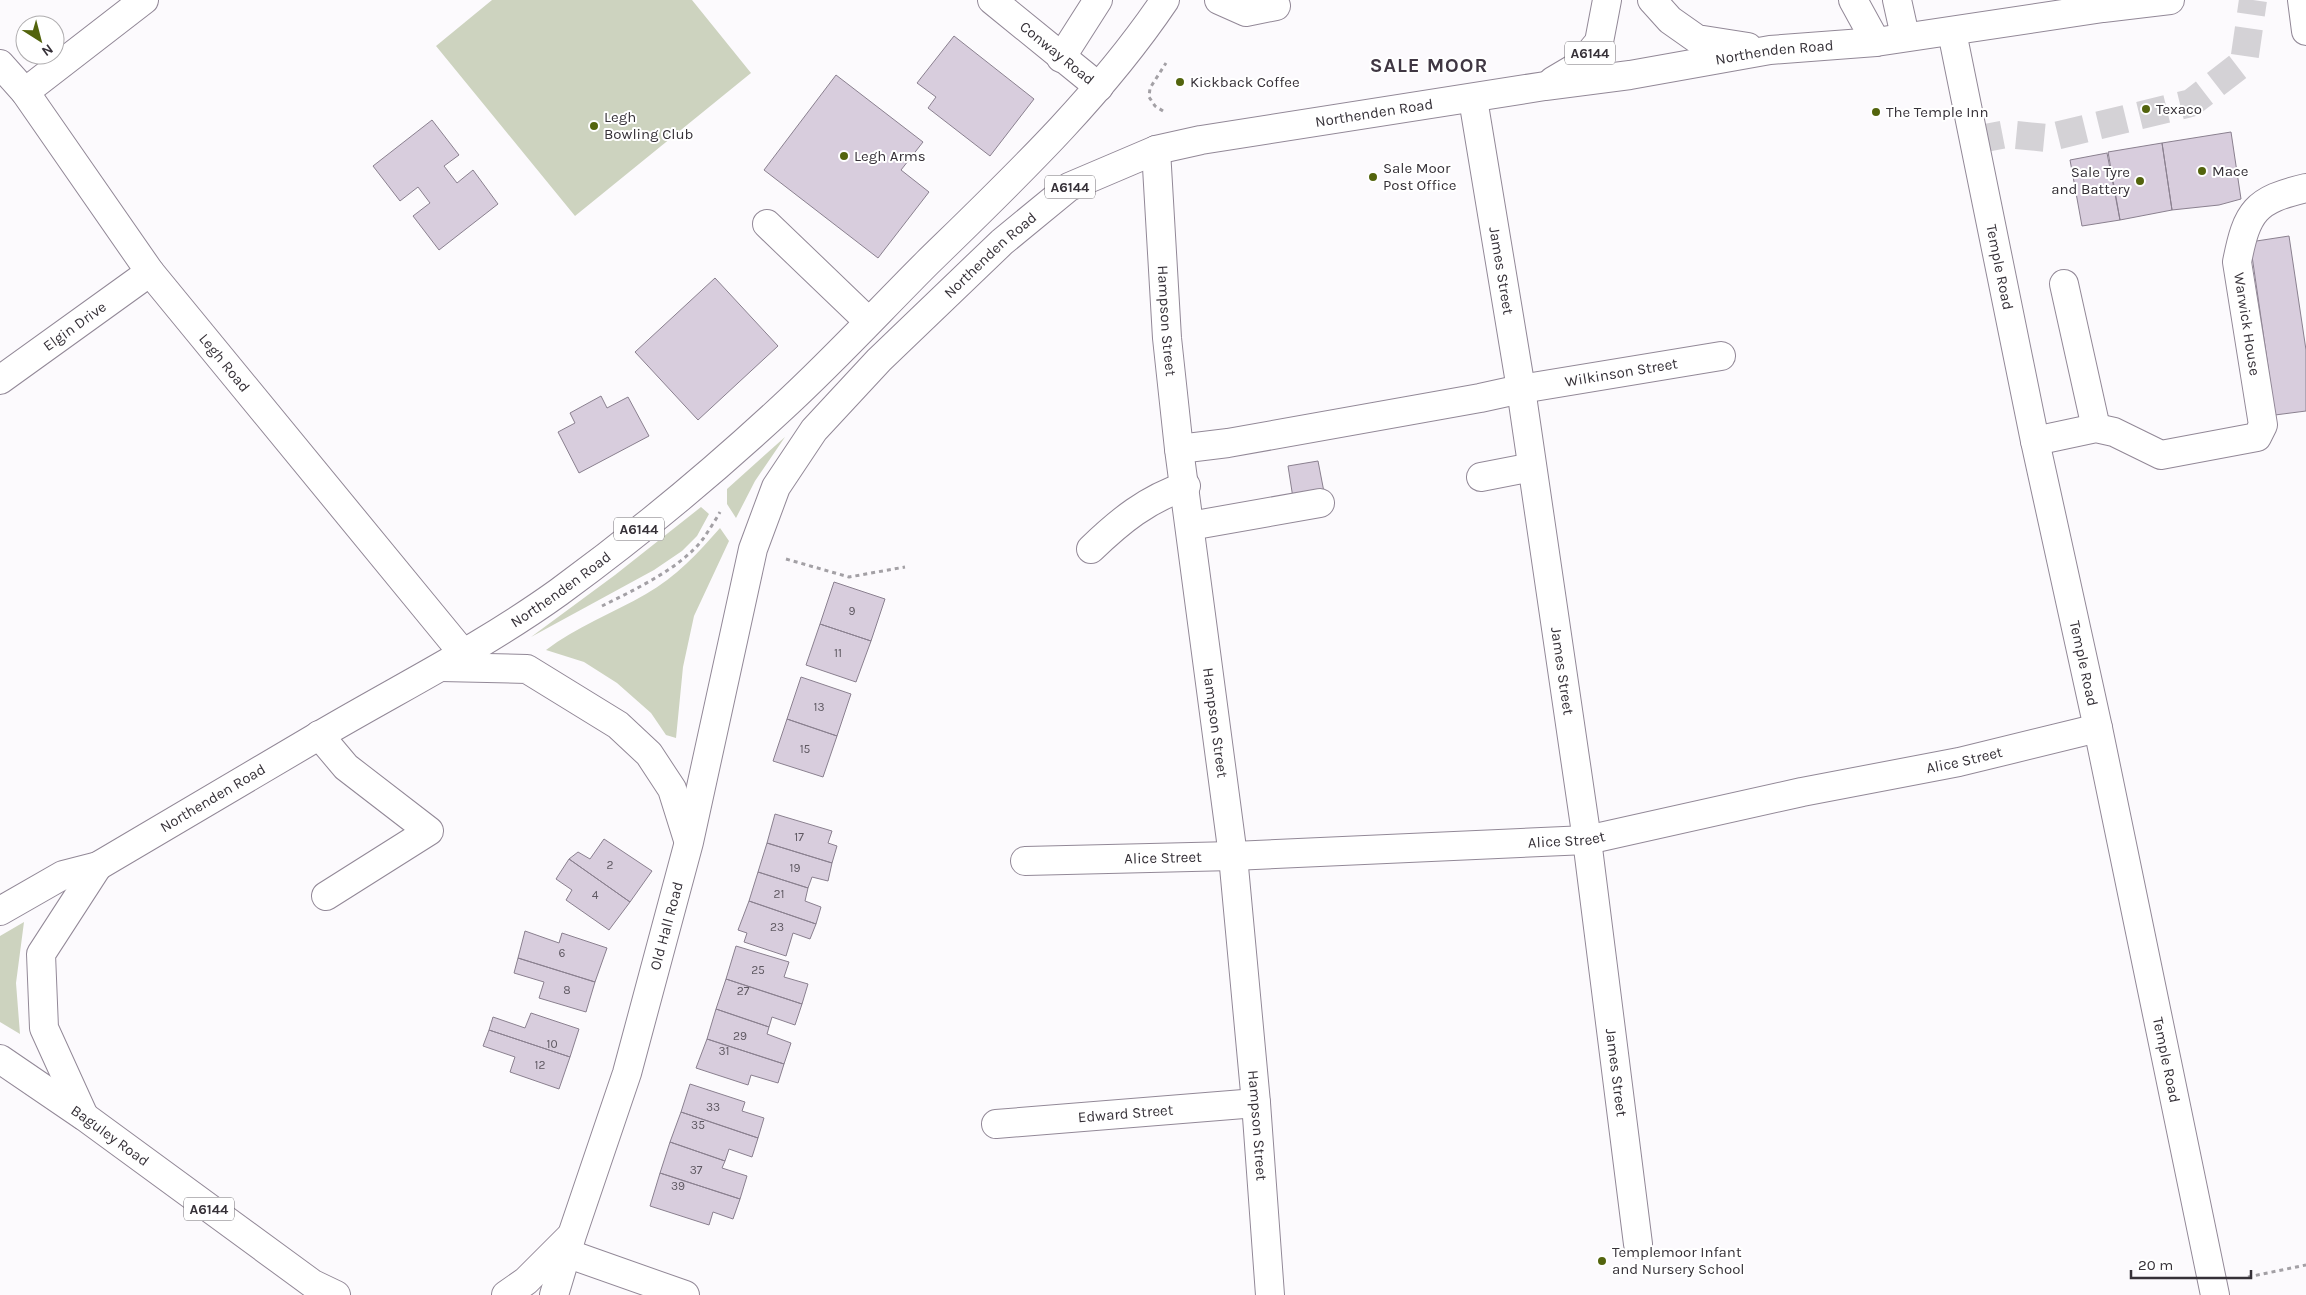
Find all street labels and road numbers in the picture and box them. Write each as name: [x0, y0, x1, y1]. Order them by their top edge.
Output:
street label: Conway Road: [1016, 17, 1098, 89]
street label: Northenden Road: [1714, 36, 1834, 69]
road number: A6144: [1565, 42, 1615, 64]
street label: Northenden Road: [1314, 95, 1434, 131]
road number: A6144: [1045, 176, 1095, 198]
street label: Northenden Road: [940, 208, 1040, 302]
street label: Temple Road: [1982, 223, 2017, 312]
street label: James Street: [1485, 225, 1518, 316]
street label: Hampson Street: [1154, 265, 1180, 377]
street label: Warwick House: [2230, 271, 2264, 377]
street label: Elgin Drive: [40, 298, 110, 355]
street label: Legh Road: [195, 330, 254, 396]
street label: Wilkinson Street: [1564, 354, 1679, 391]
road number: A6144: [614, 518, 664, 540]
street label: Northenden Road: [507, 547, 614, 631]
street label: Temple Road: [2066, 619, 2102, 708]
street label: James Street: [1547, 626, 1578, 717]
street label: Hampson Street: [1199, 666, 1232, 779]
street label: Alice Street: [1925, 743, 2004, 777]
street label: Northenden Road: [157, 760, 269, 836]
street label: Alice Street: [1527, 827, 1607, 852]
street label: Alice Street: [1124, 848, 1202, 868]
street label: Old Hall Road: [646, 880, 687, 972]
street label: Temple Road: [2149, 1015, 2184, 1104]
street label: James Street: [1602, 1027, 1631, 1118]
street label: Hampson Street: [1244, 1069, 1271, 1182]
street label: Baguley Road: [68, 1101, 153, 1170]
street label: Edward Street: [1077, 1101, 1174, 1126]
road number: A6144: [184, 1198, 234, 1220]

